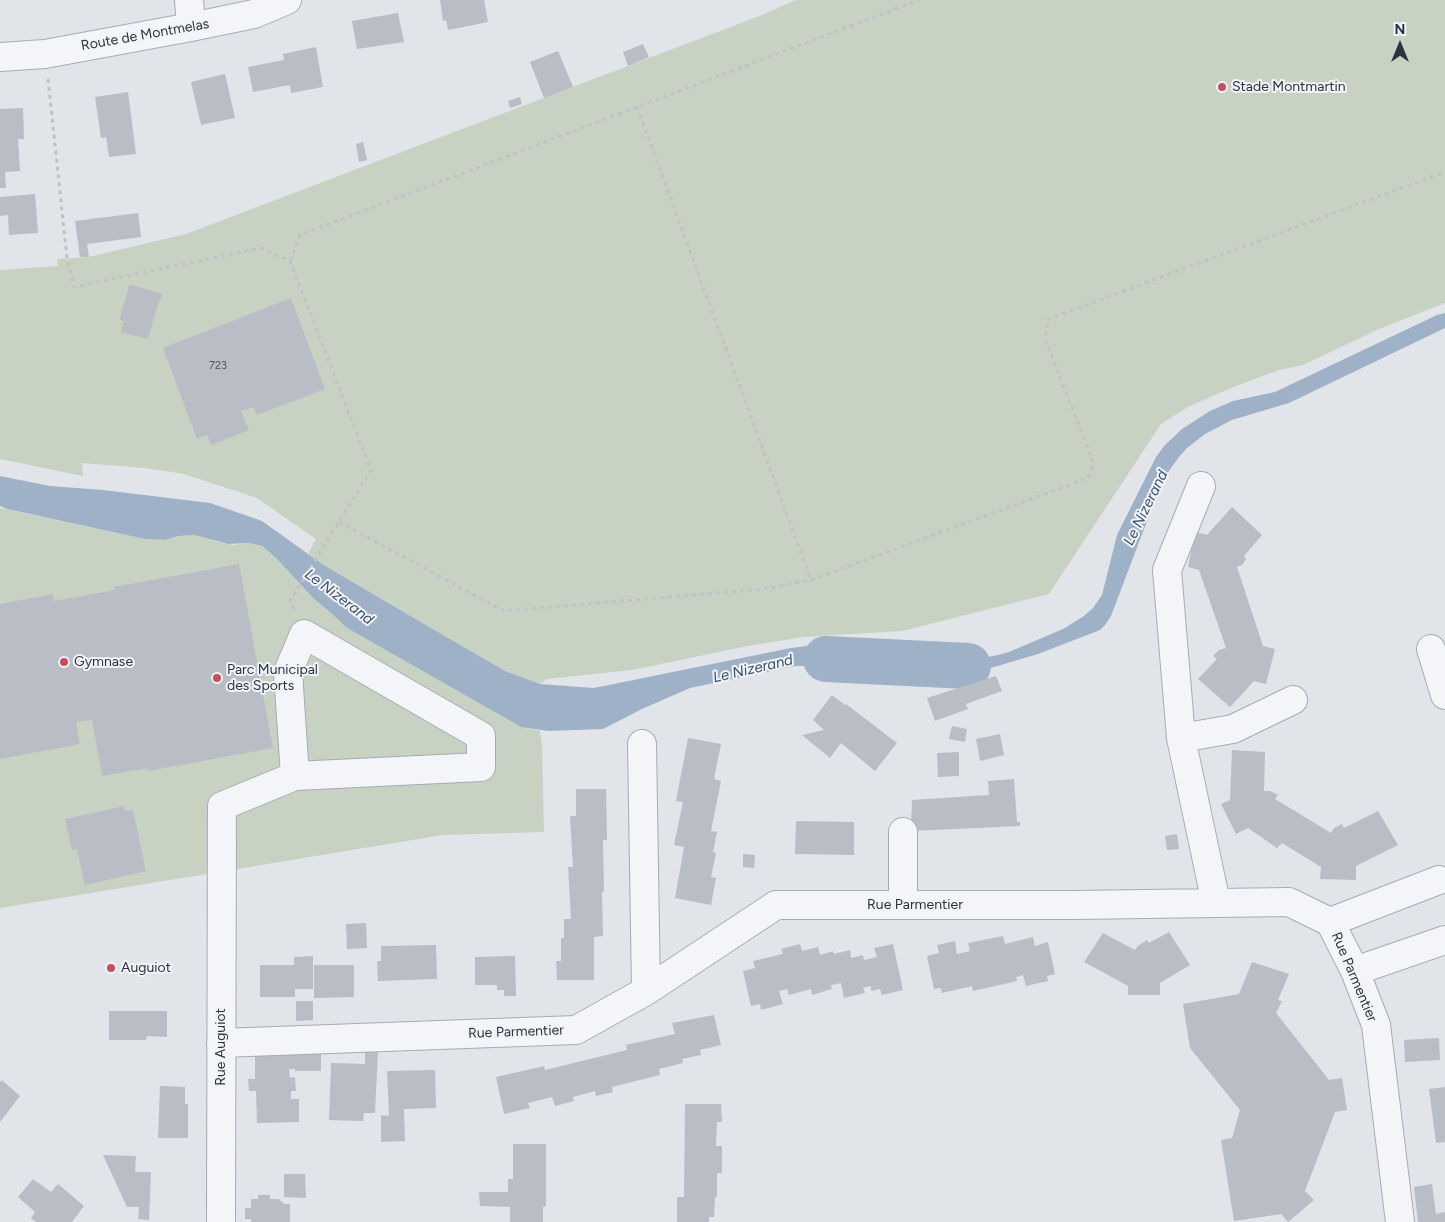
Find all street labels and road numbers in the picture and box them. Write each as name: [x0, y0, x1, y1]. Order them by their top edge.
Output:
street label: Route de Montmelas: [80, 15, 210, 55]
street label: Rue Parmentier: [867, 897, 963, 913]
street label: Rue Parmentier: [1328, 930, 1380, 1024]
street label: Rue Auguiot: [213, 1008, 229, 1086]
street label: Rue Parmentier: [468, 1022, 564, 1042]

